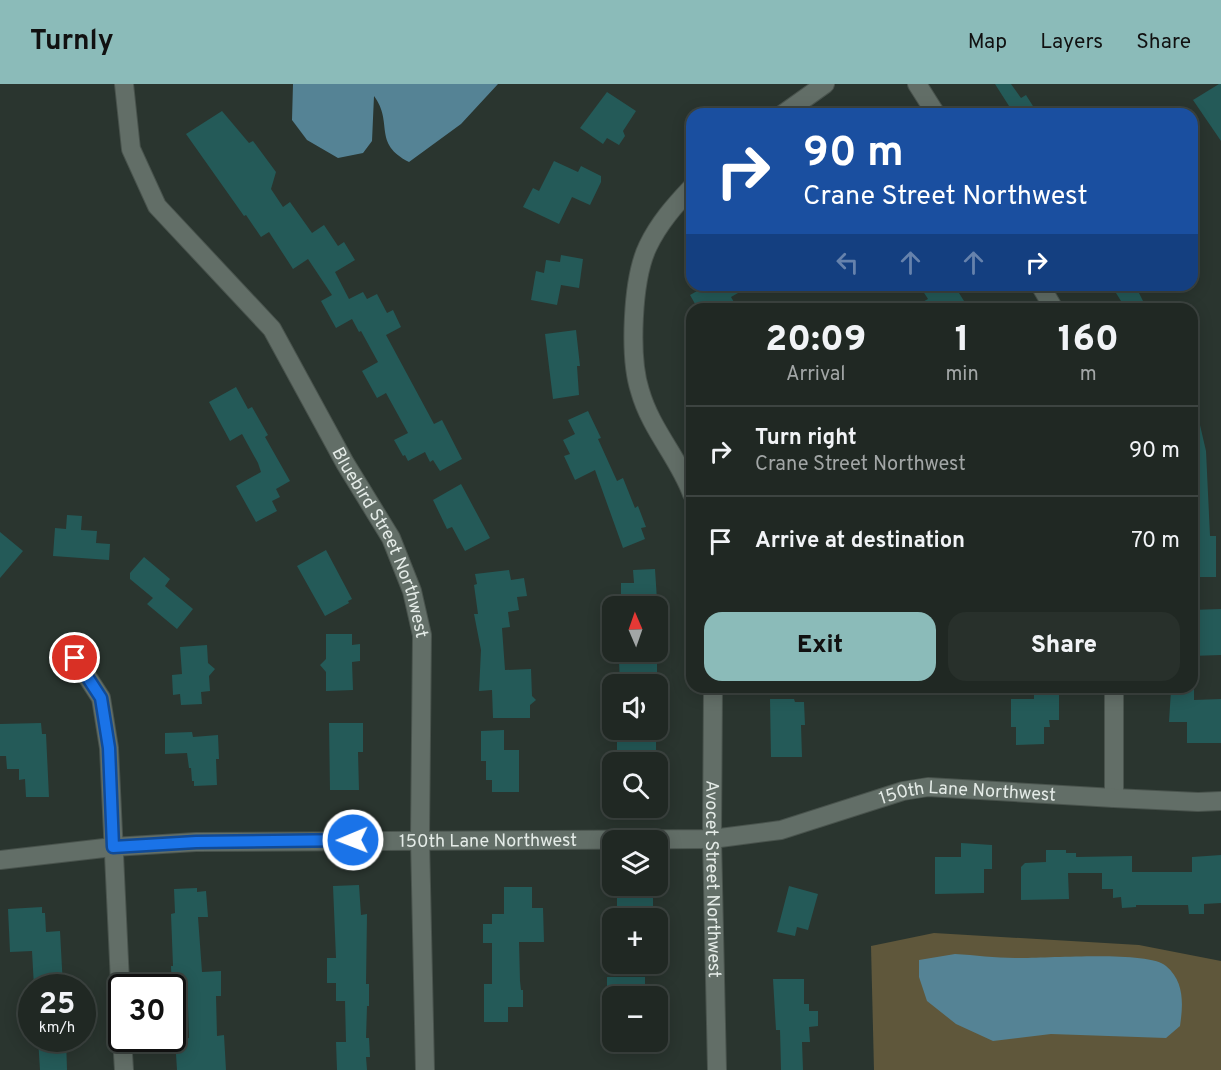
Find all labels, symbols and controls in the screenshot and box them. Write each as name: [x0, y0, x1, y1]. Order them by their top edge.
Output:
text: Turnly: [30, 24, 114, 60]
text: Map: [968, 29, 1007, 56]
text: Layers: [1040, 29, 1103, 56]
text: Share: [1136, 29, 1191, 56]
text: 90 m: [803, 128, 904, 181]
icon: right: [704, 132, 782, 210]
text: Crane Street Northwest: [803, 180, 1088, 214]
icon: left: [831, 246, 864, 279]
icon: ahead: [894, 246, 927, 279]
icon: ahead: [957, 246, 990, 279]
icon: right: [1020, 246, 1053, 279]
text: 20:09: [765, 318, 866, 364]
text: 1: [955, 318, 969, 364]
text: 160: [1058, 318, 1119, 364]
text: Arrival: [786, 362, 846, 388]
text: min: [945, 362, 979, 388]
text: m: [1080, 362, 1097, 388]
text: Turn right: [755, 425, 857, 452]
icon: right: [704, 435, 737, 468]
text: 90 m: [1129, 438, 1180, 465]
street label: Bluebird Street Northwest: [326, 444, 432, 640]
text: Crane Street Northwest: [755, 452, 966, 478]
icon: arrive: [704, 525, 737, 558]
text: Arrive at destination: [755, 528, 965, 555]
text: 70 m: [1131, 528, 1180, 555]
north arrow: [602, 596, 668, 662]
map controls: [602, 596, 668, 1052]
button: Exit: [704, 612, 936, 681]
button: Share: [948, 612, 1180, 681]
pin: [49, 632, 100, 683]
icon: arrive: [58, 641, 91, 674]
button: sound: [602, 674, 668, 740]
button: search: [602, 752, 668, 818]
street label: 150th Lane Northwest: [876, 777, 1057, 811]
street label: Avocet Street Northwest: [699, 780, 725, 978]
position arrow: [321, 808, 385, 872]
street label: 150th Lane Northwest: [399, 830, 577, 854]
button: layers: [602, 830, 668, 896]
button: +: [602, 908, 668, 974]
speed limit sign: 30: [108, 974, 186, 1052]
button: −: [602, 986, 668, 1052]
text: 25: [39, 987, 75, 1024]
text: km/h: [39, 1019, 75, 1038]

